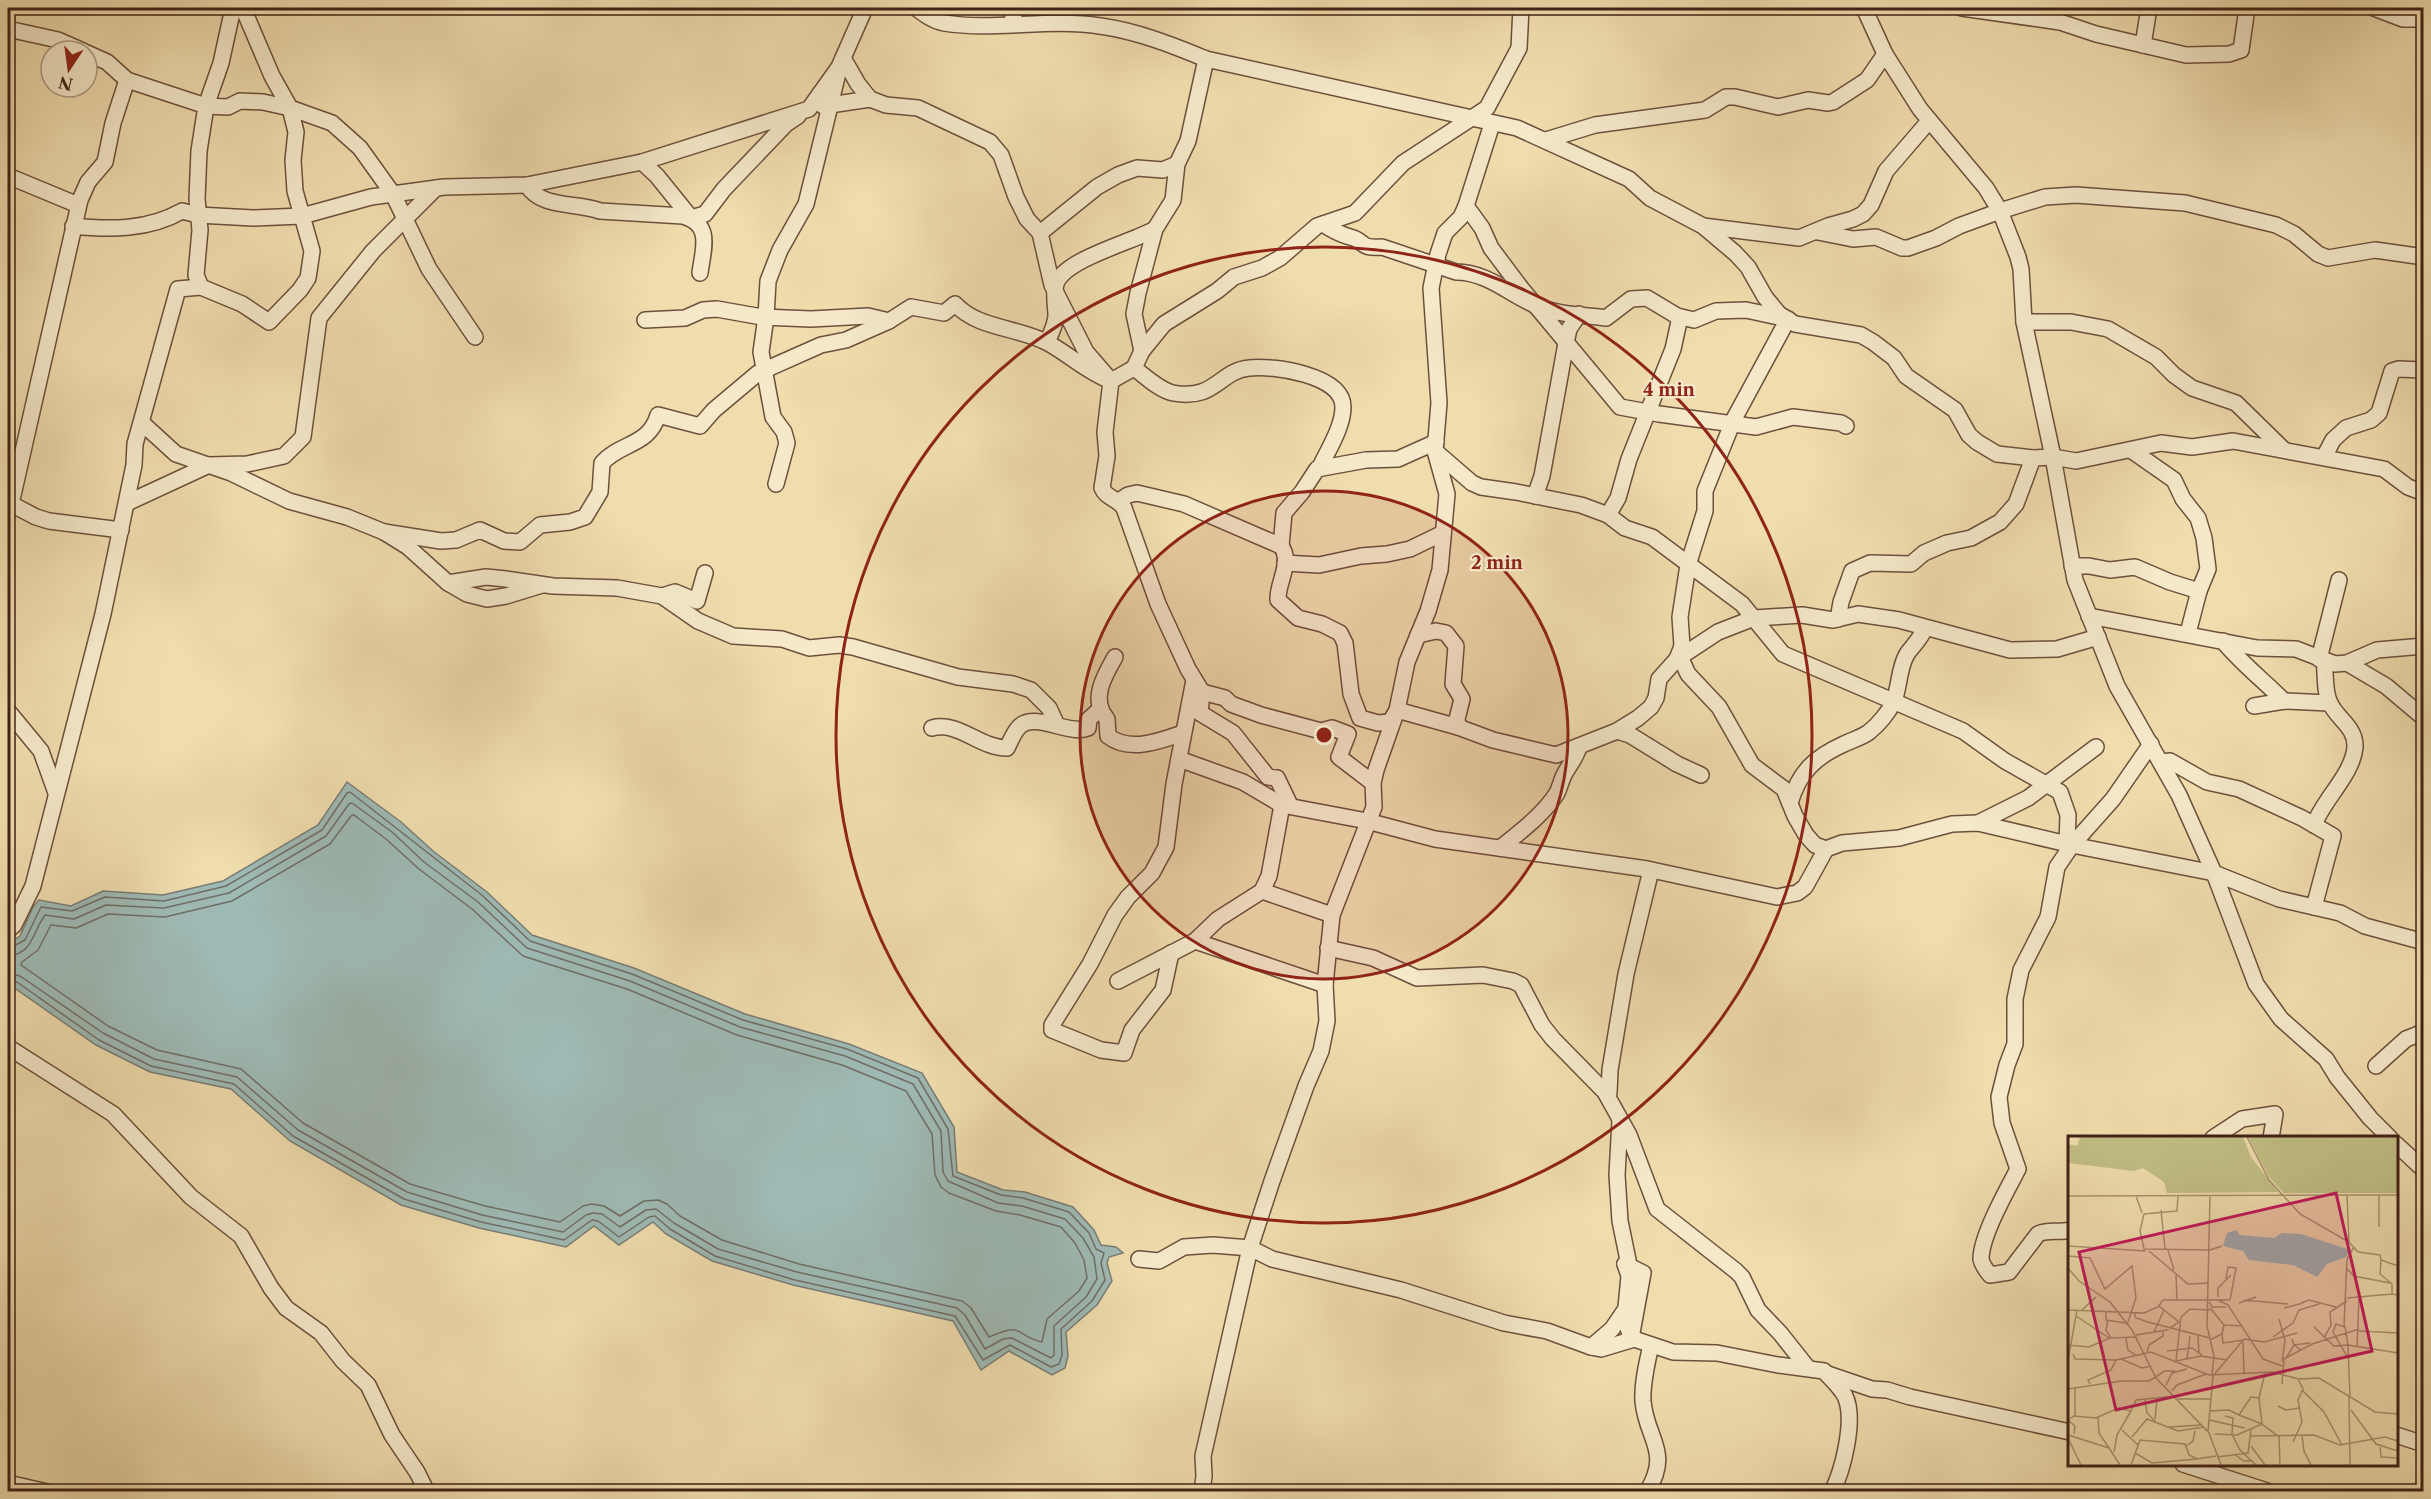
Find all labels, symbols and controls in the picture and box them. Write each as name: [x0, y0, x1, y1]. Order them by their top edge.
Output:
north arrow: [39, 39, 99, 99]
text: N: [57, 72, 75, 95]
text: 4 min: [1643, 379, 1696, 401]
text: 2 min: [1471, 552, 1524, 574]
centre of rings: [1314, 725, 1334, 745]
inset map: [2068, 1136, 2398, 1466]

